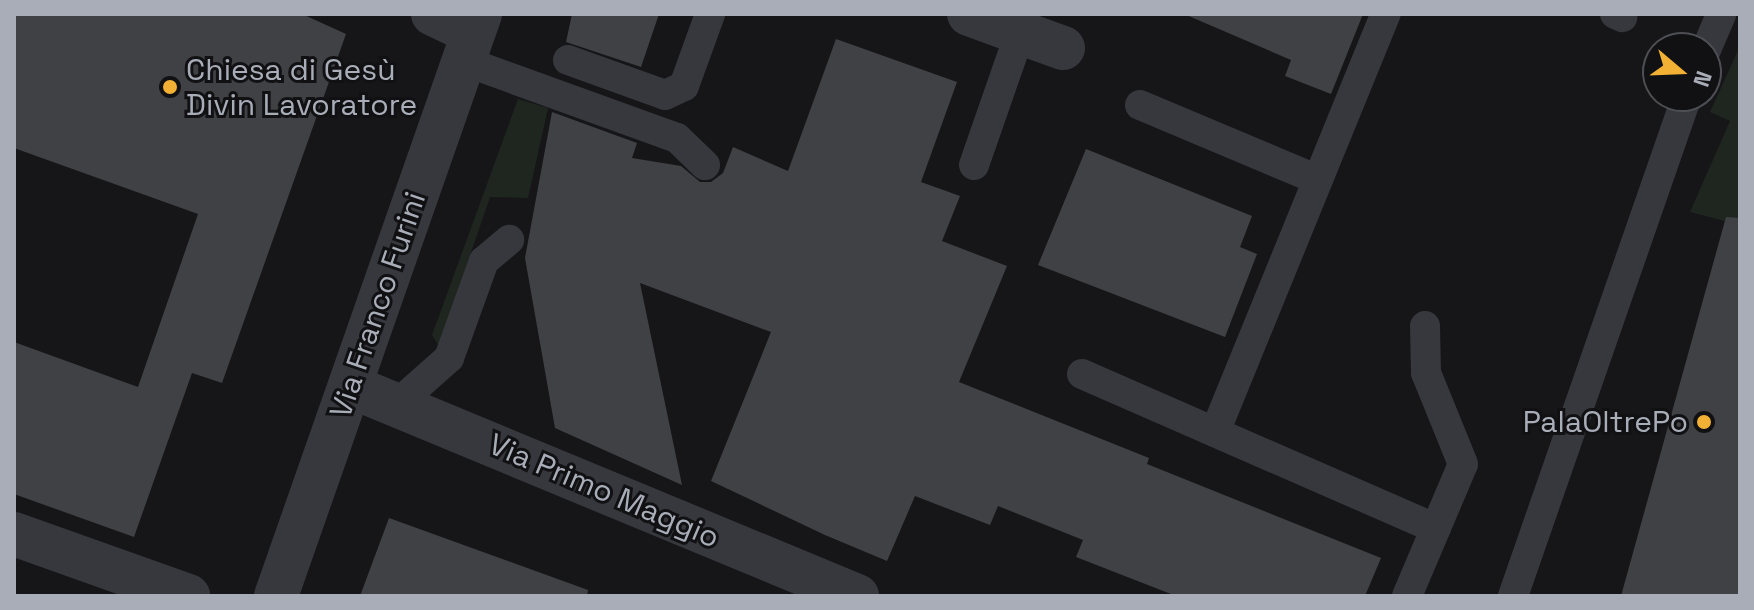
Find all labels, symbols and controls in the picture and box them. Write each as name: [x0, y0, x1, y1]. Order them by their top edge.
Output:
north arrow: [1642, 32, 1722, 112]
place label: Chiesa di Gesù Divin Lavoratore: [186, 52, 417, 122]
text: N: [1687, 68, 1718, 91]
marker: Chiesa di Gesù Divin Lavoratore: [161, 78, 179, 96]
street label: Via Franco Furini: [322, 187, 434, 423]
place label: PalaOltrePo: [1523, 404, 1688, 440]
marker: PalaOltrePo: [1695, 413, 1713, 431]
street label: Via Primo Maggio: [483, 426, 725, 556]

